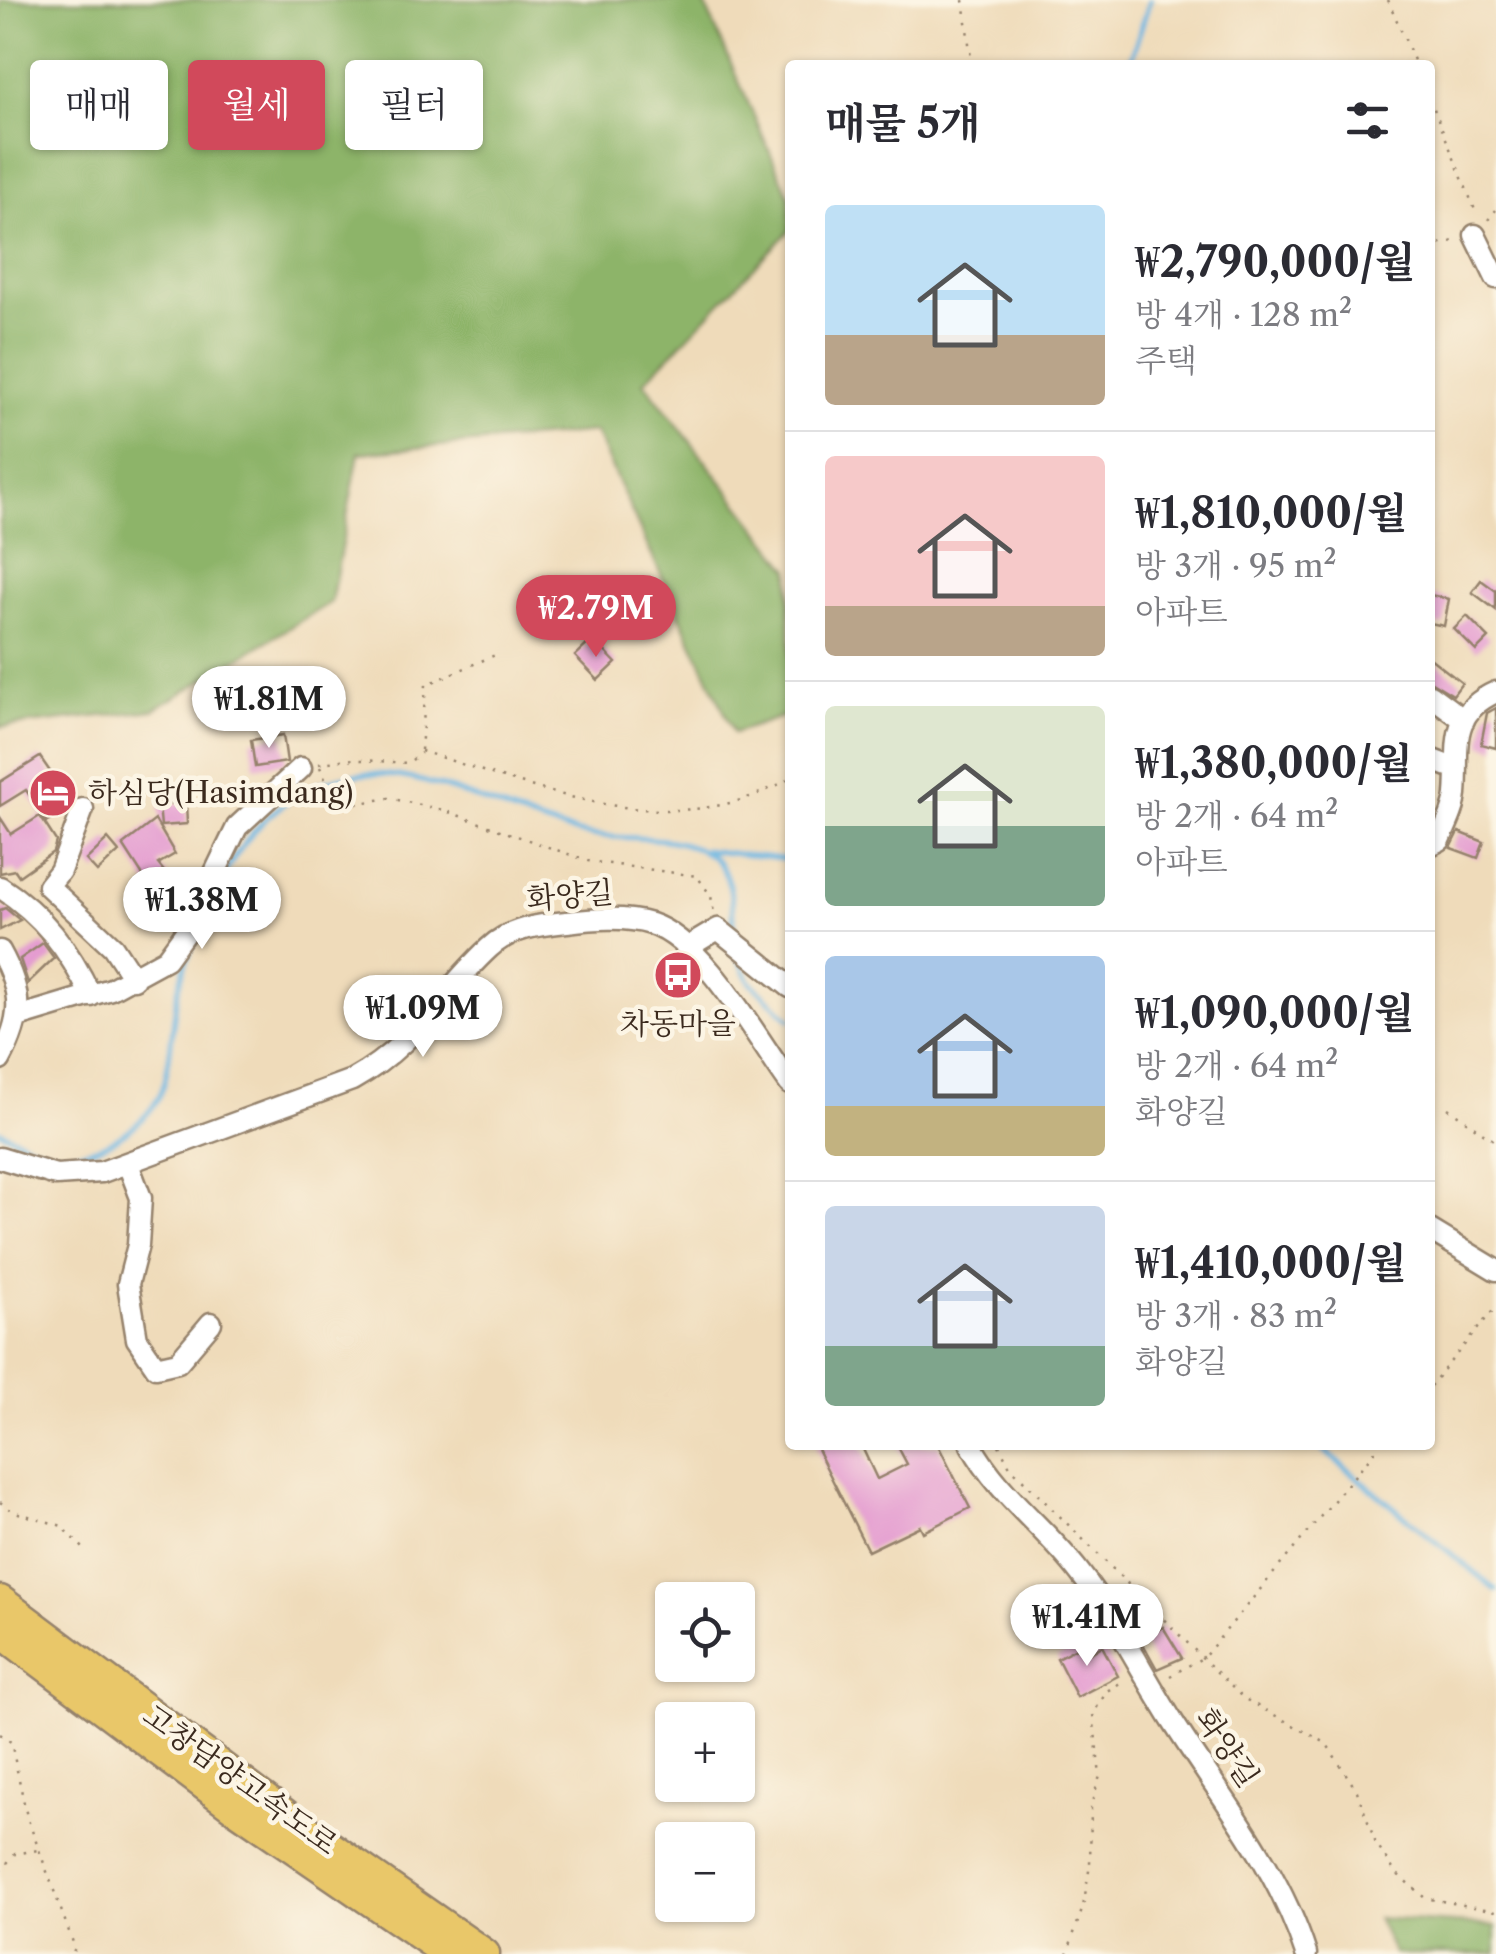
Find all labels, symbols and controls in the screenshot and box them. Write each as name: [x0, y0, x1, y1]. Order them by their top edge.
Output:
chip: 매매: [30, 60, 168, 150]
chip: 월세: [188, 60, 325, 150]
chip: 필터: [345, 60, 483, 150]
icon: filters: [1340, 93, 1395, 148]
text: 매물 5개: [825, 97, 980, 149]
text: ₩2,790,000/월: [1135, 236, 1416, 288]
icon: home: [905, 245, 1025, 365]
text: 방 4개 · 128 m²: [1135, 295, 1352, 334]
text: 주택: [1135, 341, 1197, 380]
text: ₩1,810,000/월: [1135, 487, 1408, 539]
icon: home: [905, 496, 1025, 616]
text: 방 3개 · 95 m²: [1135, 546, 1337, 585]
pin: ₩2.79M: [515, 575, 677, 660]
text: ₩2.79M: [538, 588, 654, 627]
text: 아파트: [1135, 592, 1228, 631]
pin: ₩1.81M: [188, 666, 350, 751]
text: ₩1.81M: [214, 679, 324, 718]
text: ₩1,380,000/월: [1135, 737, 1413, 789]
icon: home: [905, 746, 1025, 866]
hotel icon: 하심당(Hasimdang): [27, 767, 79, 819]
place label: 하심당(Hasimdang): [88, 774, 353, 811]
text: 방 2개 · 64 m²: [1135, 796, 1338, 835]
text: 아파트: [1135, 842, 1228, 881]
pin: ₩1.38M: [121, 867, 283, 952]
street label: 화양길: [525, 873, 615, 918]
text: ₩1.38M: [145, 880, 259, 919]
bus stop icon: 차동마을: [652, 949, 704, 1001]
pin: ₩1.09M: [342, 975, 504, 1060]
text: ₩1,090,000/월: [1135, 987, 1415, 1039]
text: ₩1.09M: [365, 988, 481, 1027]
icon: home: [905, 996, 1025, 1116]
place label: 차동마을: [620, 1005, 736, 1042]
text: 방 2개 · 64 m²: [1135, 1046, 1338, 1085]
text: 화양길: [1135, 1092, 1228, 1131]
text: ₩1,410,000/월: [1135, 1237, 1407, 1289]
icon: home: [905, 1246, 1025, 1366]
text: 방 3개 · 83 m²: [1135, 1296, 1337, 1335]
text: 화양길: [1135, 1342, 1228, 1381]
map controls: [655, 1582, 755, 1922]
button: locate: [655, 1582, 755, 1682]
pin: ₩1.41M: [1006, 1584, 1168, 1669]
text: ₩1.41M: [1032, 1597, 1142, 1636]
street label: 고창담양고속도로: [136, 1696, 345, 1863]
street label: 화양길: [1188, 1701, 1267, 1794]
button: +: [655, 1702, 755, 1802]
button: −: [655, 1822, 755, 1922]

